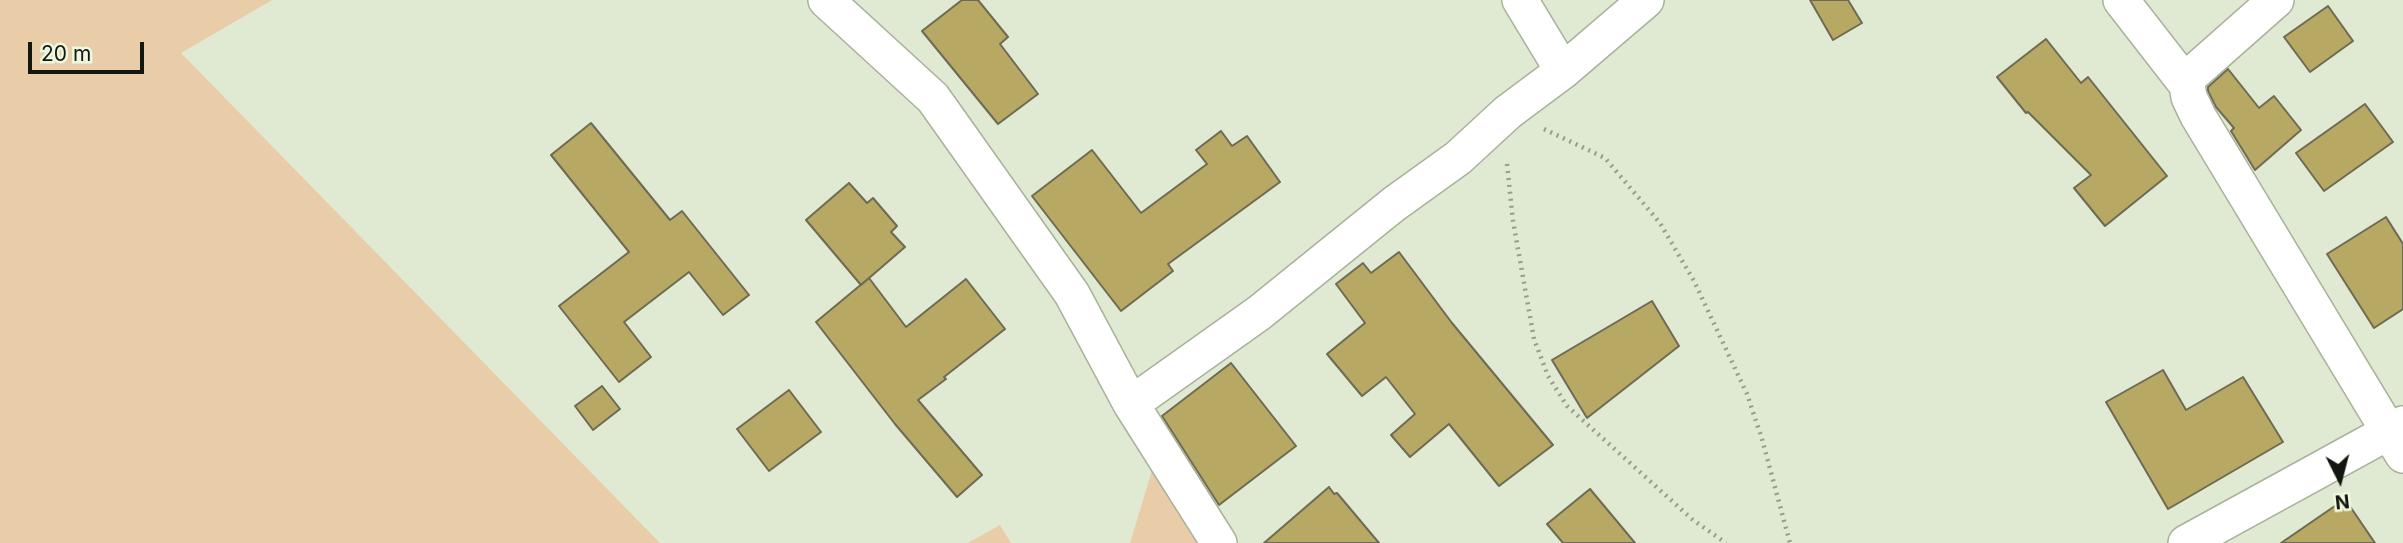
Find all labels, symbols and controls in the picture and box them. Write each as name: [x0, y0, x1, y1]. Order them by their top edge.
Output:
scale bar: [32, 28, 147, 72]
text: 20 m: [41, 41, 91, 66]
north arrow: [2305, 445, 2375, 515]
text: N: [2334, 489, 2351, 514]

